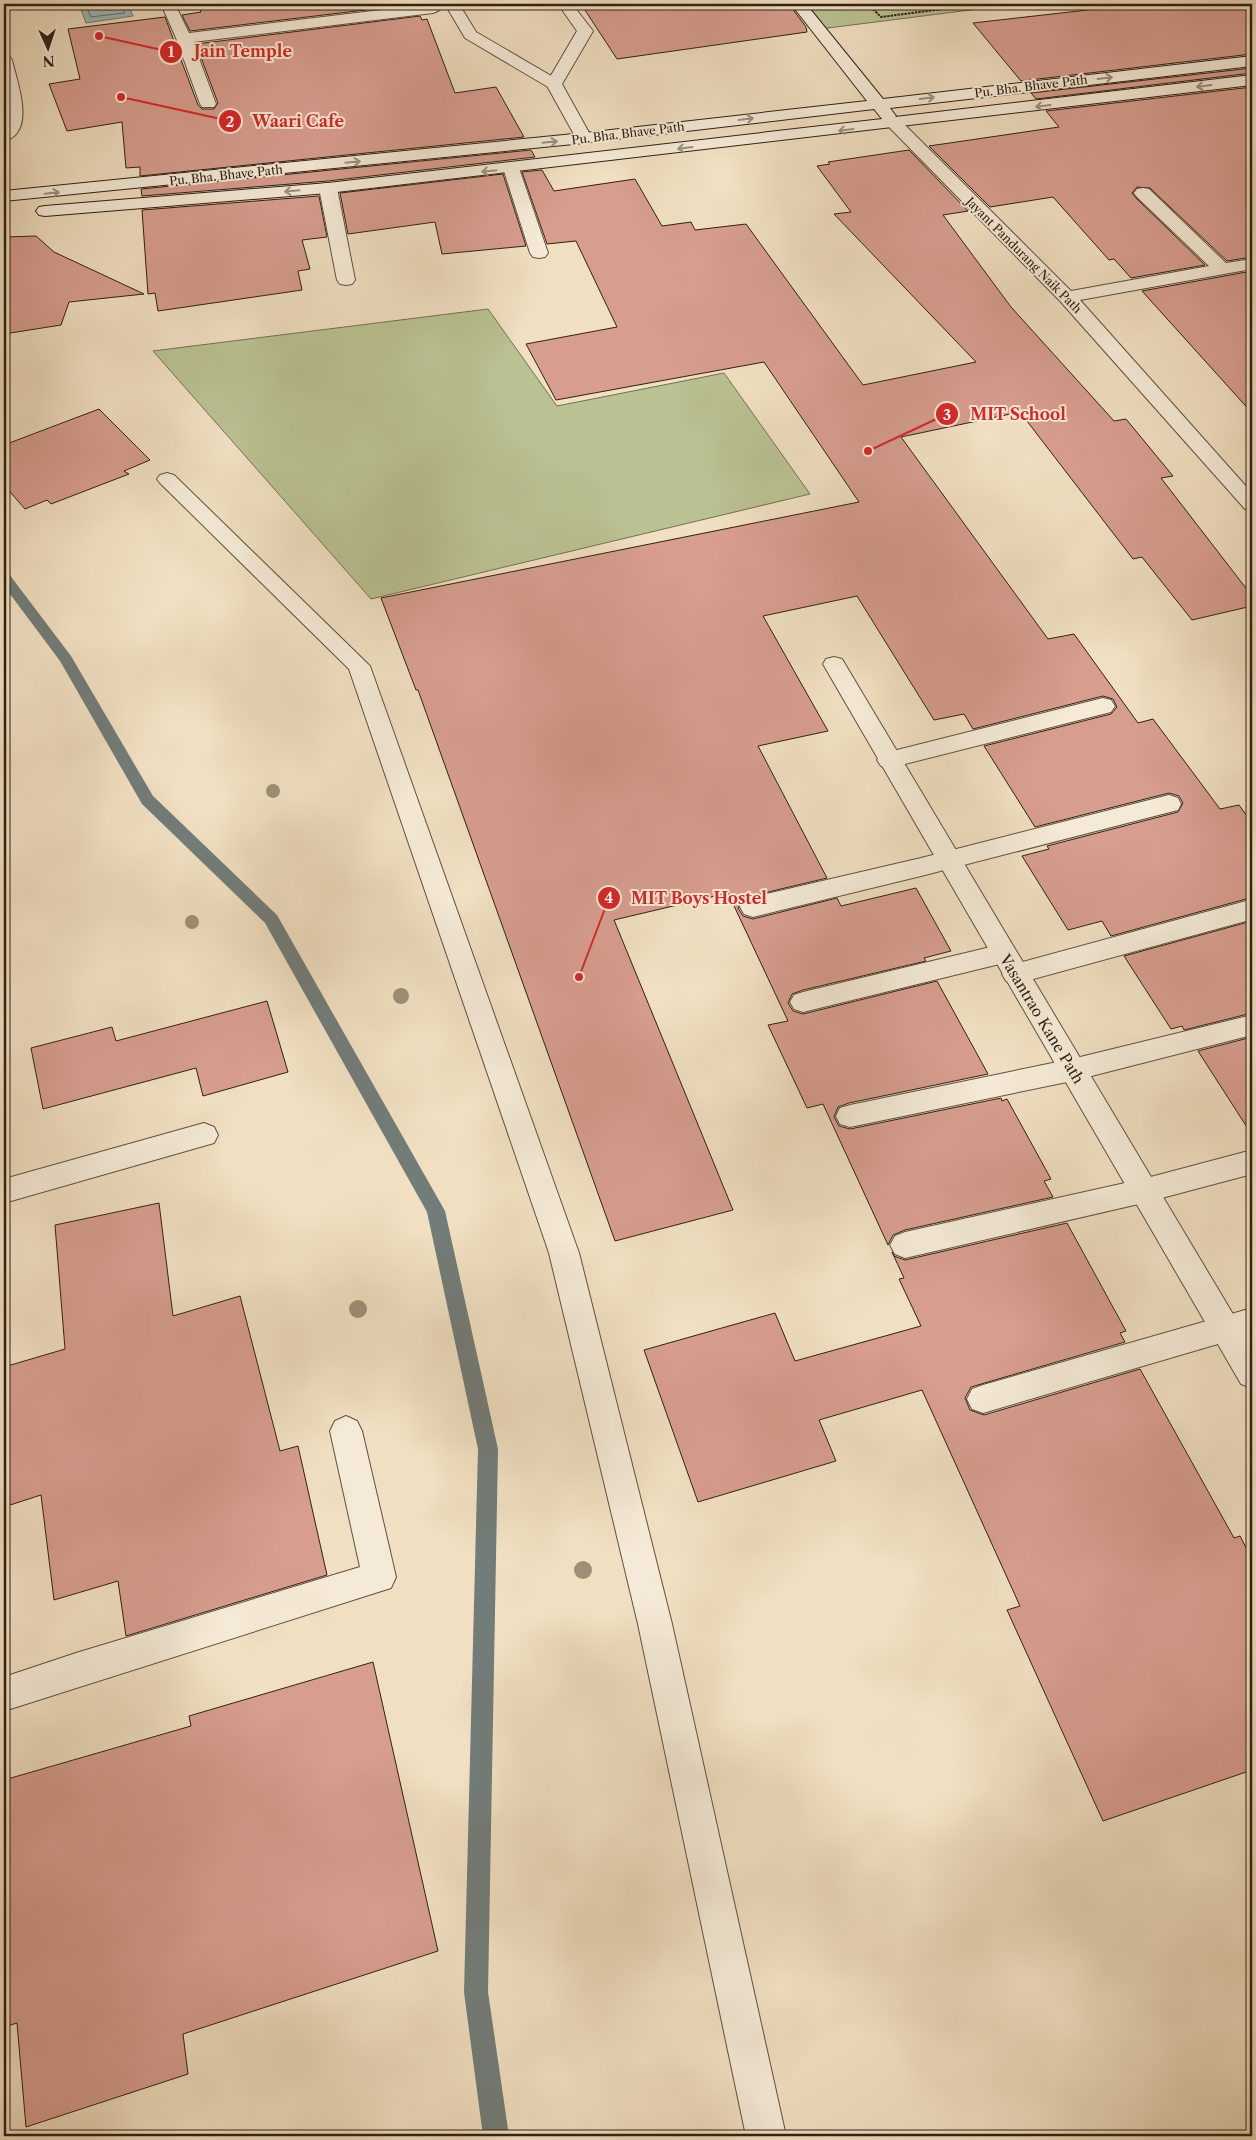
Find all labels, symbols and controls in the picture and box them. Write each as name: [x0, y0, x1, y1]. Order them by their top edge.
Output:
north arrow: [22, 22, 72, 72]
callout: Jain Temple: [159, 36, 302, 67]
text: Jain Temple: [191, 41, 292, 61]
text: 1: [168, 42, 175, 61]
text: N: [42, 52, 55, 70]
street label: Pu. Bha. Bhave Path: [974, 72, 1089, 100]
one-way arrow: [1097, 73, 1113, 83]
one-way arrow: [1196, 81, 1212, 91]
one-way arrow: [918, 93, 934, 103]
one-way arrow: [1035, 101, 1051, 111]
callout: Waari Cafe: [217, 106, 354, 137]
text: Waari Cafe: [251, 111, 344, 131]
text: 2: [226, 112, 235, 131]
one-way arrow: [738, 114, 754, 124]
street label: Pu. Bha. Bhave Path: [571, 119, 686, 147]
one-way arrow: [839, 125, 855, 135]
one-way arrow: [541, 137, 557, 147]
one-way arrow: [677, 143, 693, 153]
one-way arrow: [345, 157, 361, 167]
street label: Pu. Bha. Bhave Path: [169, 162, 284, 188]
one-way arrow: [481, 166, 497, 176]
one-way arrow: [284, 186, 300, 196]
one-way arrow: [44, 188, 60, 198]
street label: Jayant Pandurang Naik Path: [962, 193, 1085, 316]
callout: MIT School: [935, 399, 1076, 430]
text: MIT School: [970, 404, 1066, 424]
text: 3: [943, 405, 951, 424]
callout: MIT Boys Hostel: [596, 882, 778, 913]
text: 4: [605, 888, 614, 907]
text: MIT Boys Hostel: [631, 888, 767, 908]
street label: Vasantrao Kane Path: [995, 950, 1088, 1088]

